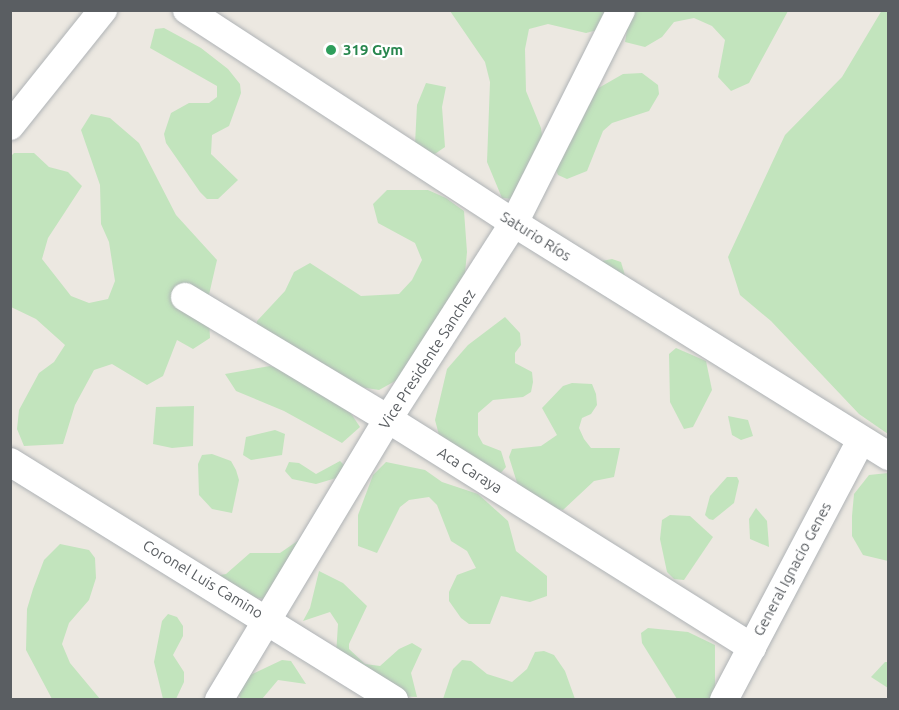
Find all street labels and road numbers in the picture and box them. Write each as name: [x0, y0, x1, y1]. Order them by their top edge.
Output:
street label: Saturio Ríos: [497, 207, 575, 265]
street label: Vice Presidente Sanchez: [375, 286, 479, 432]
street label: Aca Caraya: [434, 443, 506, 497]
street label: General Ignacio Genes: [749, 499, 835, 639]
street label: Coronel Luis Camino: [140, 536, 266, 622]

